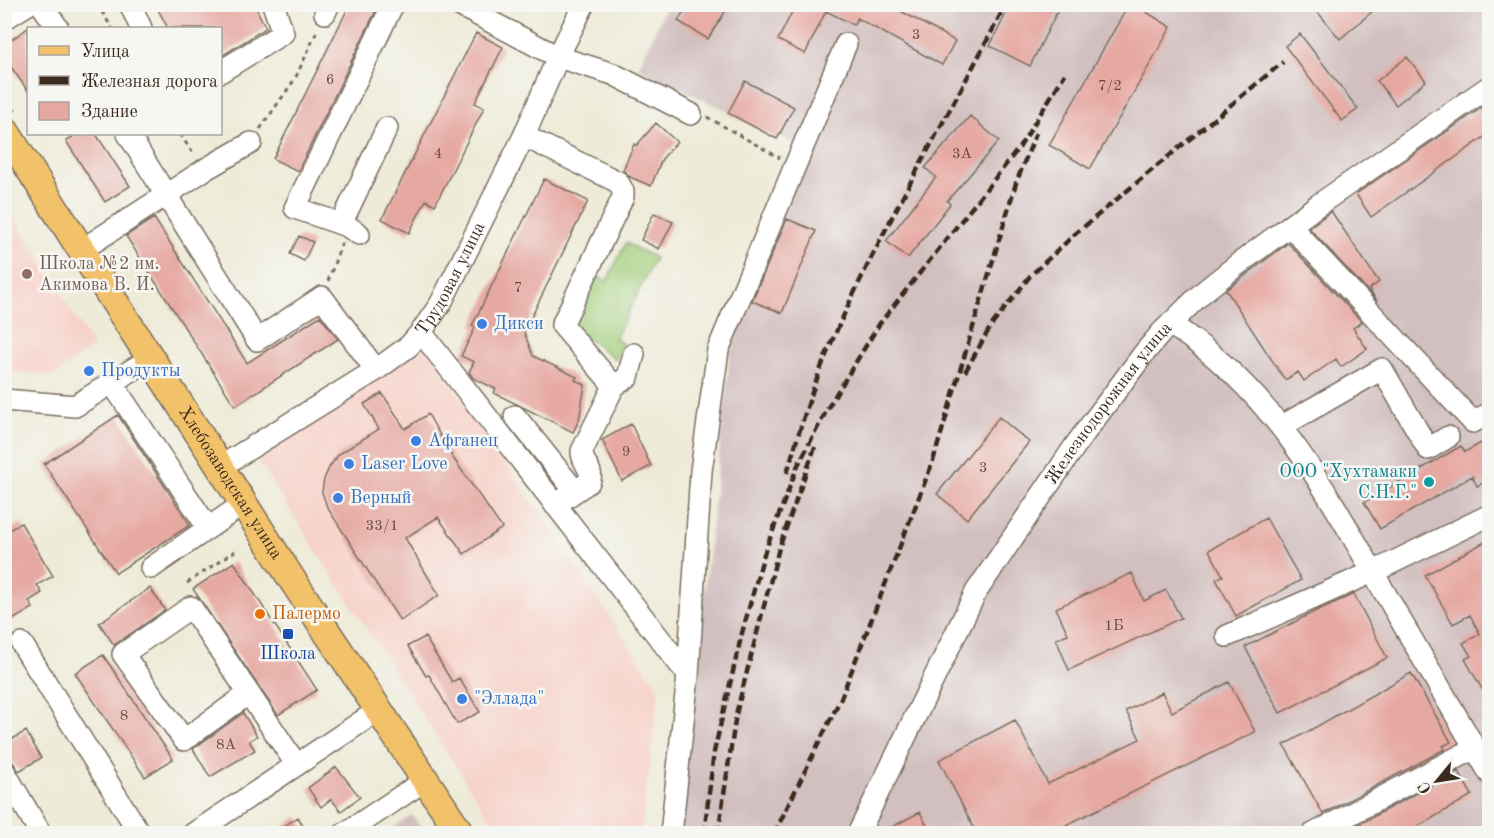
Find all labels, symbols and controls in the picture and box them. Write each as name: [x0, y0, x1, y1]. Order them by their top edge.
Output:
legend: [27, 27, 222, 135]
house number: 3: [912, 28, 920, 43]
text: Улица: [81, 43, 130, 61]
text: Железная дорога: [81, 73, 218, 91]
house number: 6: [326, 73, 334, 88]
house number: 7/2: [1098, 79, 1122, 94]
text: Здание: [81, 103, 138, 121]
house number: 4: [434, 147, 442, 162]
house number: 3А: [952, 147, 973, 162]
street label: Трудовая улица: [412, 219, 489, 339]
place label: Школа №2 им. Акимова В. И.: [39, 255, 160, 294]
marker: Школа №2 им. Акимова В. И.: [20, 267, 34, 281]
house number: 7: [514, 281, 522, 296]
place label: Дикси: [494, 315, 544, 333]
marker: Дикси: [475, 317, 489, 331]
street label: Железнодорожная улица: [1042, 319, 1176, 488]
place label: Продукты: [101, 362, 181, 380]
marker: Продукты: [82, 364, 96, 378]
street label: Хлебозаводская улица: [175, 403, 286, 563]
place label: Афганец: [428, 432, 498, 451]
marker: Афганец: [409, 434, 423, 448]
house number: 9: [622, 445, 630, 460]
place label: Laser Love: [361, 455, 448, 473]
marker: Laser Love: [342, 457, 356, 471]
house number: 3: [979, 461, 987, 476]
place label: ООО "Хухтамаки С.Н.Г.": [1279, 463, 1417, 502]
marker: ООО "Хухтамаки С.Н.Г.": [1422, 475, 1436, 489]
place label: Верный: [350, 489, 411, 507]
marker: Верный: [331, 491, 345, 505]
house number: 33/1: [366, 519, 398, 534]
place label: Палермо: [272, 605, 341, 623]
marker: Палермо: [253, 607, 267, 621]
house number: 1Б: [1104, 619, 1124, 634]
marker: Школа: [281, 627, 295, 641]
place label: Школа: [260, 645, 316, 663]
place label: "Эллада": [474, 690, 544, 708]
marker: "Эллада": [455, 692, 469, 706]
house number: 8: [120, 709, 128, 724]
house number: 8А: [216, 738, 237, 753]
north arrow: [1407, 751, 1467, 811]
text: С: [1416, 779, 1435, 796]

